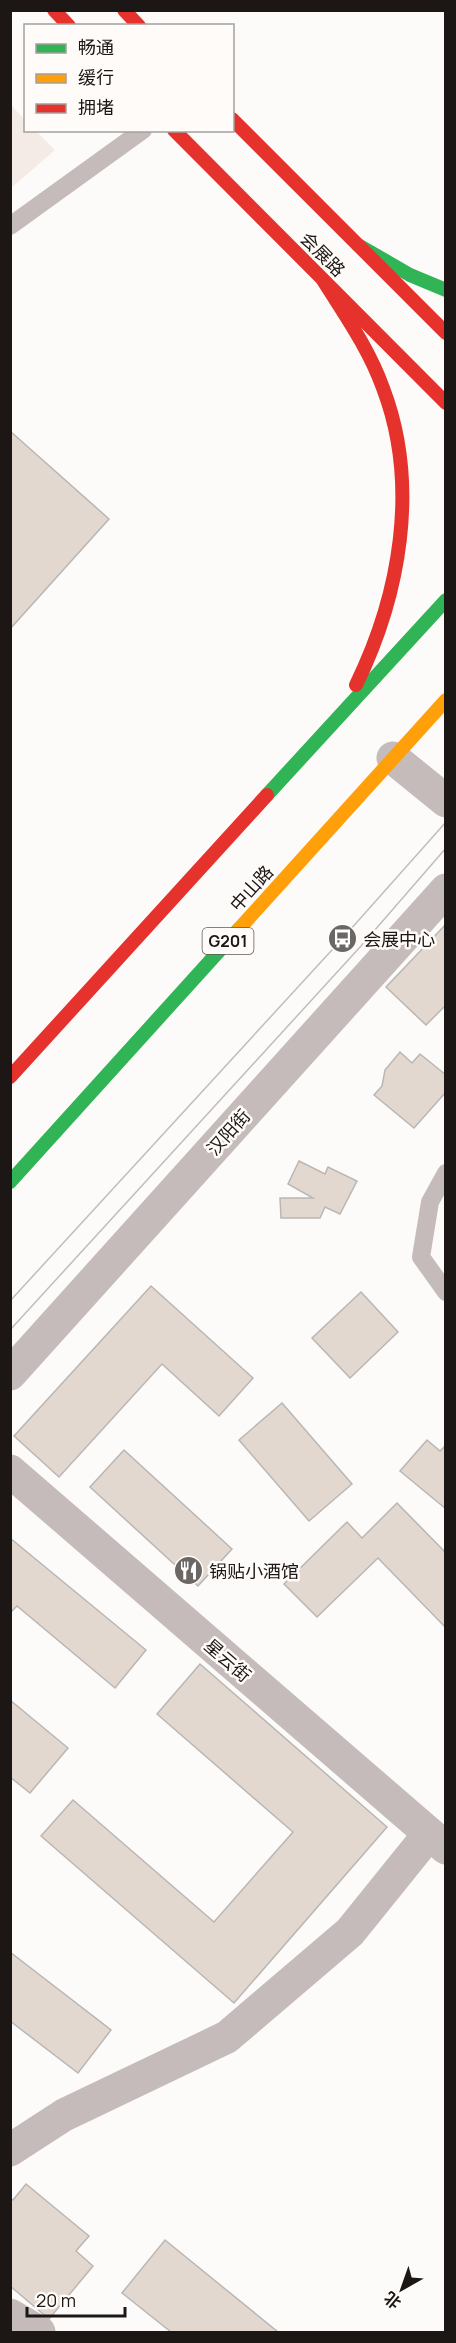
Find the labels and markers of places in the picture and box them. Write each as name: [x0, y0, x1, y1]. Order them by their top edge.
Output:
bus stop icon: 会展中心: [326, 923, 358, 955]
place label: 会展中心: [363, 927, 435, 951]
restaurant icon: 锅贴小酒馆: [172, 1555, 204, 1587]
place label: 锅贴小酒馆: [209, 1559, 299, 1583]

